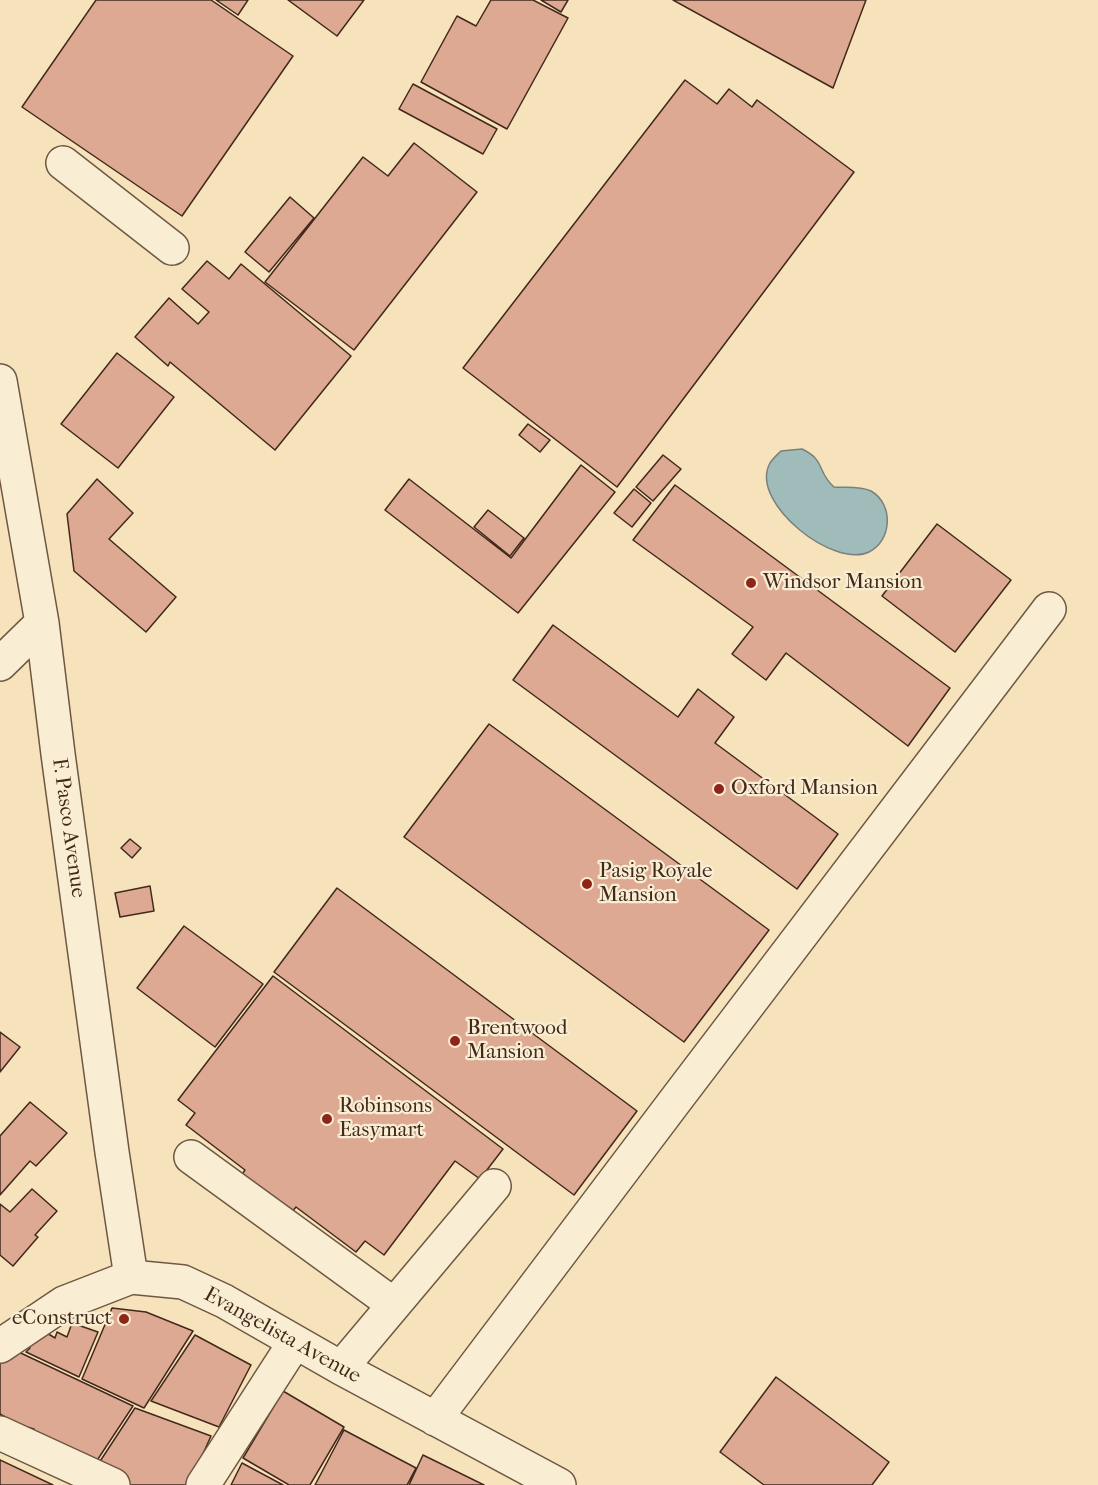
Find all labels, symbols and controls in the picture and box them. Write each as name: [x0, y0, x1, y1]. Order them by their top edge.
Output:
place label: Windsor Mansion: [763, 570, 923, 596]
marker: Windsor Mansion: [744, 576, 758, 590]
street label: F. Pasco Avenue: [46, 756, 90, 900]
place label: Oxford Mansion: [731, 776, 878, 802]
marker: Oxford Mansion: [712, 782, 726, 796]
place label: Pasig Royale Mansion: [599, 859, 712, 909]
marker: Pasig Royale Mansion: [580, 877, 594, 891]
place label: Brentwood Mansion: [467, 1016, 567, 1066]
marker: Brentwood Mansion: [448, 1034, 462, 1048]
place label: Robinsons Easymart: [339, 1094, 432, 1144]
marker: Robinsons Easymart: [320, 1112, 334, 1126]
street label: Evangelista Avenue: [199, 1282, 365, 1390]
place label: eConstruct: [12, 1306, 112, 1332]
marker: eConstruct: [117, 1312, 131, 1326]

